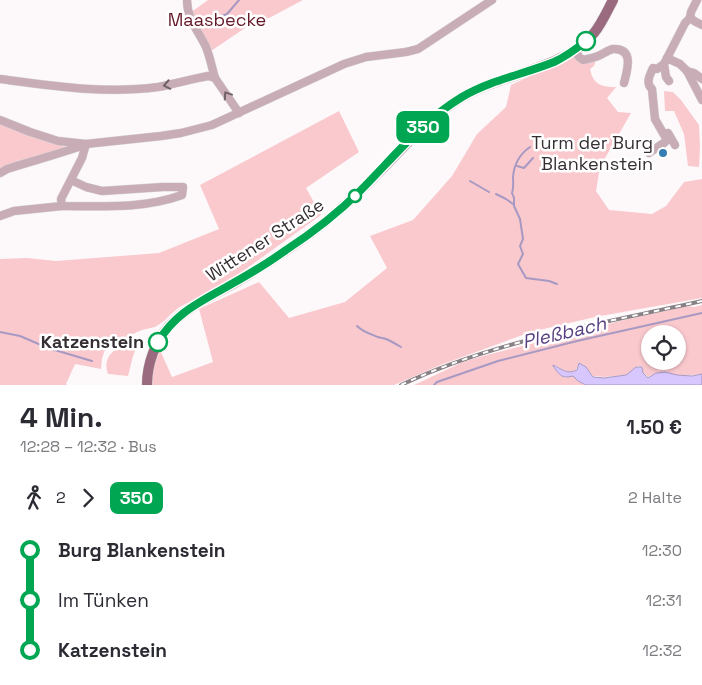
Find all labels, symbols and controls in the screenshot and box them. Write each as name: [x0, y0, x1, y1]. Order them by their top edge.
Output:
park label: Maasbecke: [168, 8, 266, 31]
unlabelled marker: [576, 31, 596, 51]
one-way arrow: [163, 79, 172, 90]
one-way arrow: [224, 91, 233, 101]
line badge: 350: [394, 111, 452, 143]
text: 350: [406, 115, 440, 138]
place label: Turm der Burg Blankenstein: [531, 131, 653, 175]
marker: Turm der Burg Blankenstein: [657, 147, 669, 159]
unlabelled marker: [348, 189, 362, 203]
street label: Wittener Straße: [201, 193, 328, 286]
water label: Pleßbach: [520, 311, 609, 354]
map controls: [641, 325, 686, 370]
button: locate: [641, 325, 686, 370]
place label: Katzenstein: [41, 330, 144, 353]
marker: Katzenstein: [148, 332, 168, 352]
text: 4 Min.: [20, 399, 103, 435]
text: 1.50 €: [626, 415, 682, 440]
text: 12:28 – 12:32 · Bus: [20, 436, 157, 457]
icon: walk: [20, 484, 48, 512]
icon: forward: [74, 484, 102, 512]
text: 350: [120, 486, 153, 509]
text: 2: [56, 487, 66, 508]
text: 2 Halte: [628, 487, 682, 508]
text: Burg Blankenstein: [58, 538, 225, 563]
text: 12:30: [642, 540, 682, 561]
text: Im Tünken: [58, 588, 149, 613]
text: 12:31: [645, 590, 682, 611]
text: Katzenstein: [58, 638, 167, 663]
text: 12:32: [642, 640, 682, 661]

